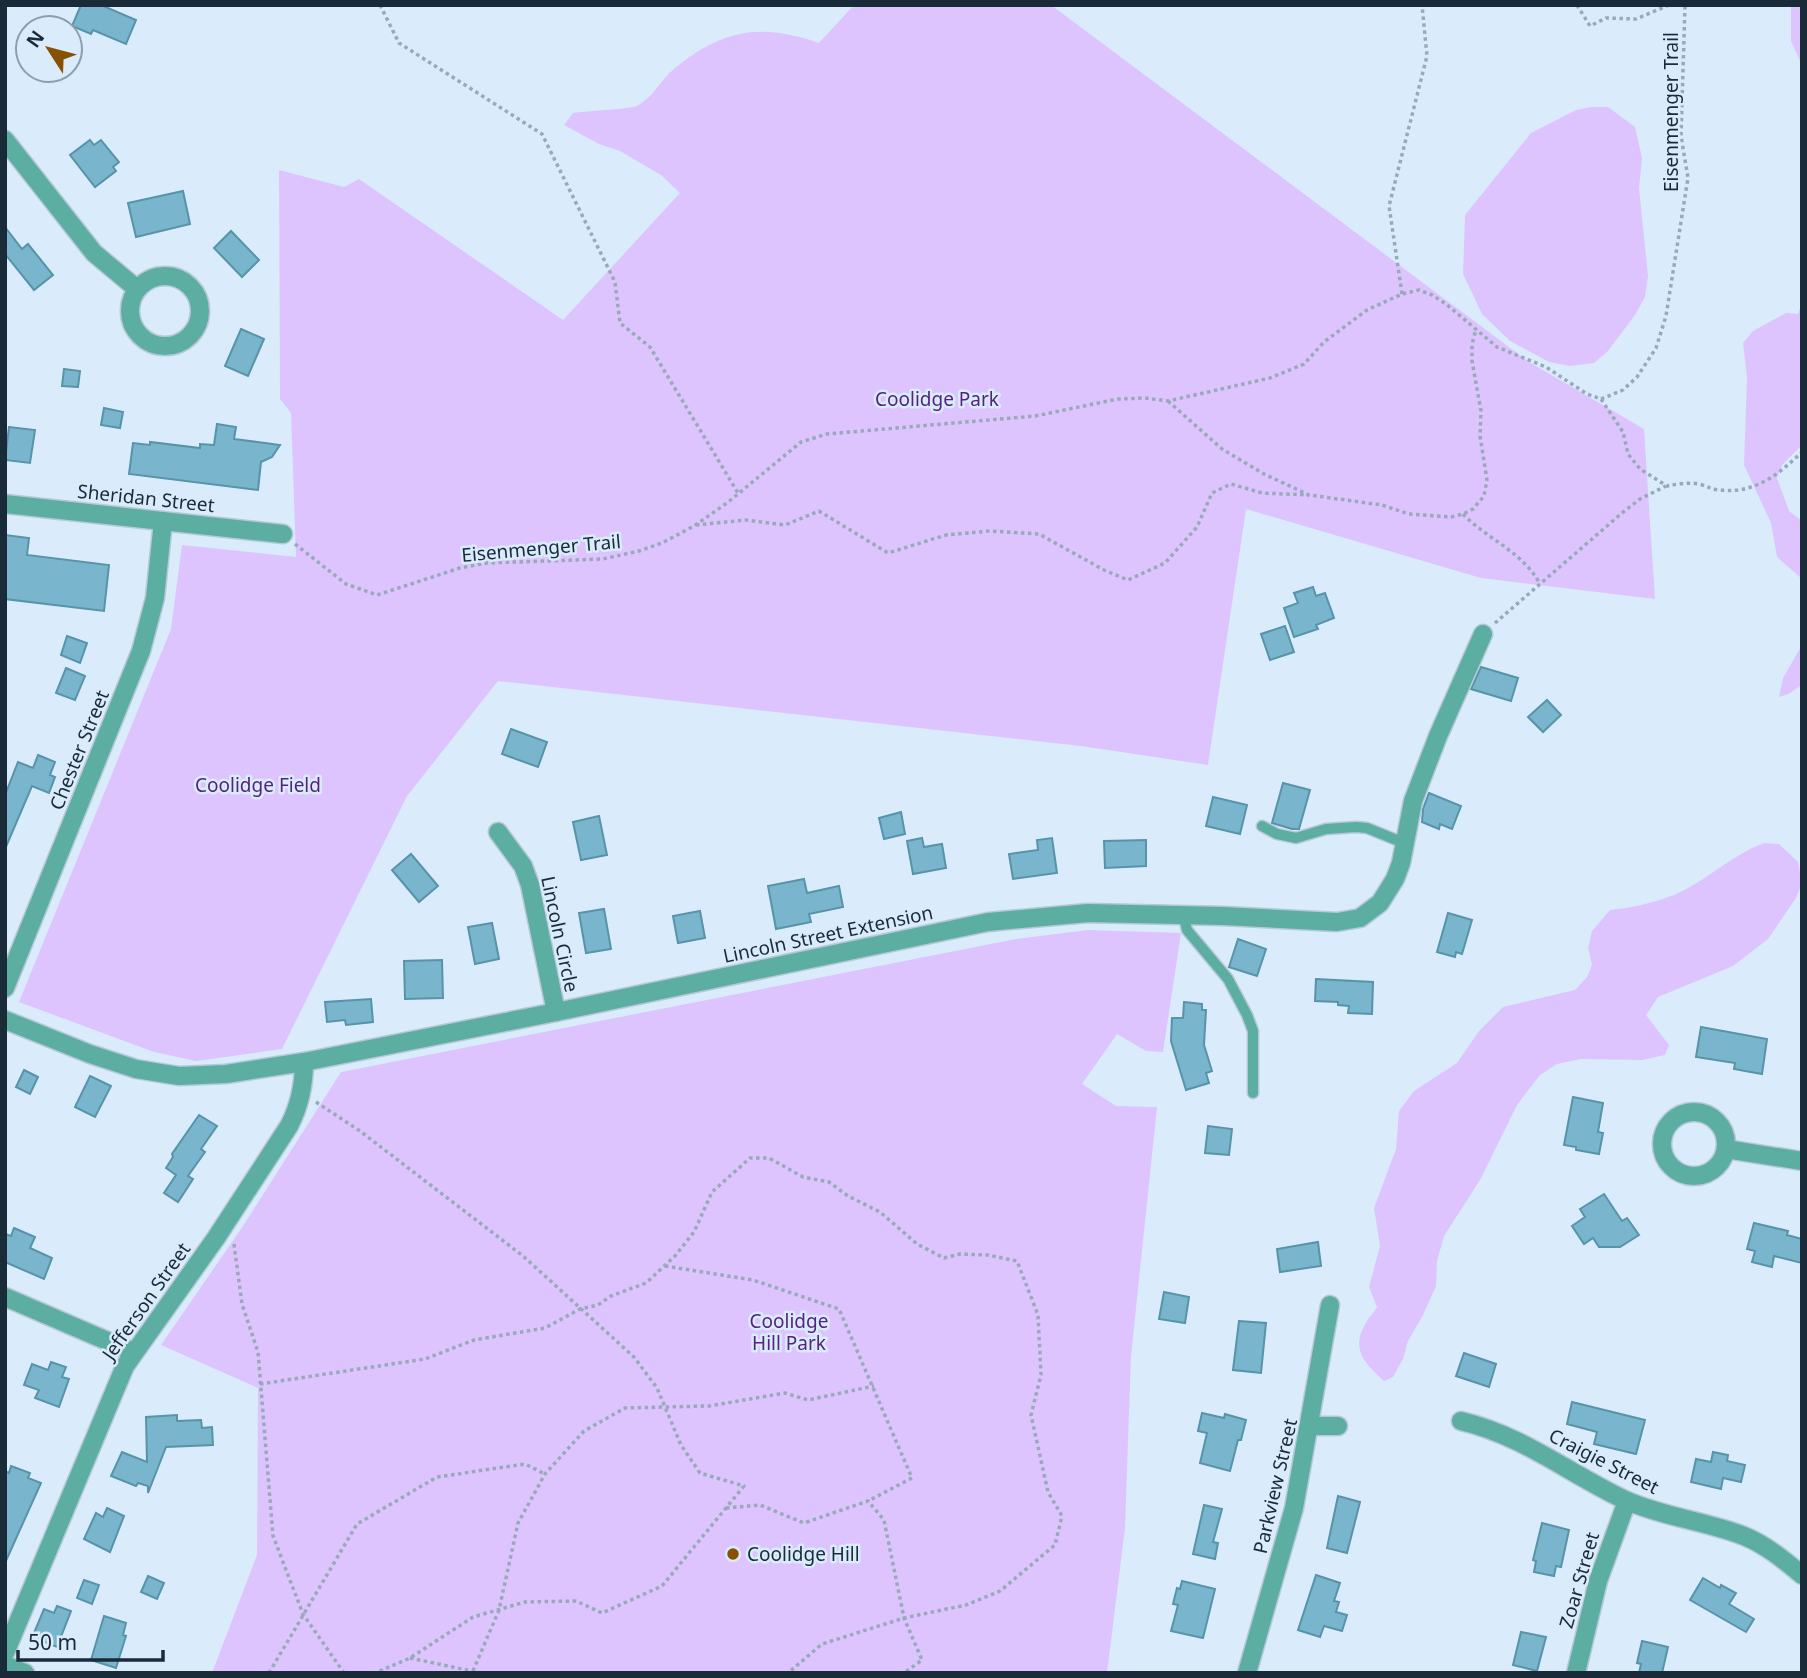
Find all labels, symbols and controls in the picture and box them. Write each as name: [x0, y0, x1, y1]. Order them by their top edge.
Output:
north arrow: [14, 14, 84, 84]
text: N: [20, 25, 50, 53]
street label: Eisenmenger Trail: [1658, 32, 1684, 192]
park label: Coolidge Park: [875, 386, 999, 412]
street label: Sheridan Street: [76, 478, 216, 518]
street label: Eisenmenger Trail: [460, 528, 622, 568]
street label: Chester Street: [43, 686, 115, 814]
park label: Coolidge Field: [195, 772, 321, 798]
street label: Lincoln Circle: [535, 874, 585, 994]
street label: Lincoln Street Extension: [721, 899, 935, 969]
street label: Jefferson Street: [95, 1237, 196, 1367]
park label: Coolidge Hill Park: [750, 1308, 828, 1356]
street label: Parkview Street: [1247, 1416, 1303, 1556]
street label: Craigie Street: [1544, 1422, 1664, 1500]
street label: Zoar Street: [1553, 1529, 1605, 1631]
place label: Coolidge Hill: [747, 1541, 860, 1567]
marker: Coolidge Hill: [725, 1546, 741, 1562]
scale bar: [18, 1618, 163, 1662]
text: 50 m: [28, 1628, 77, 1656]

